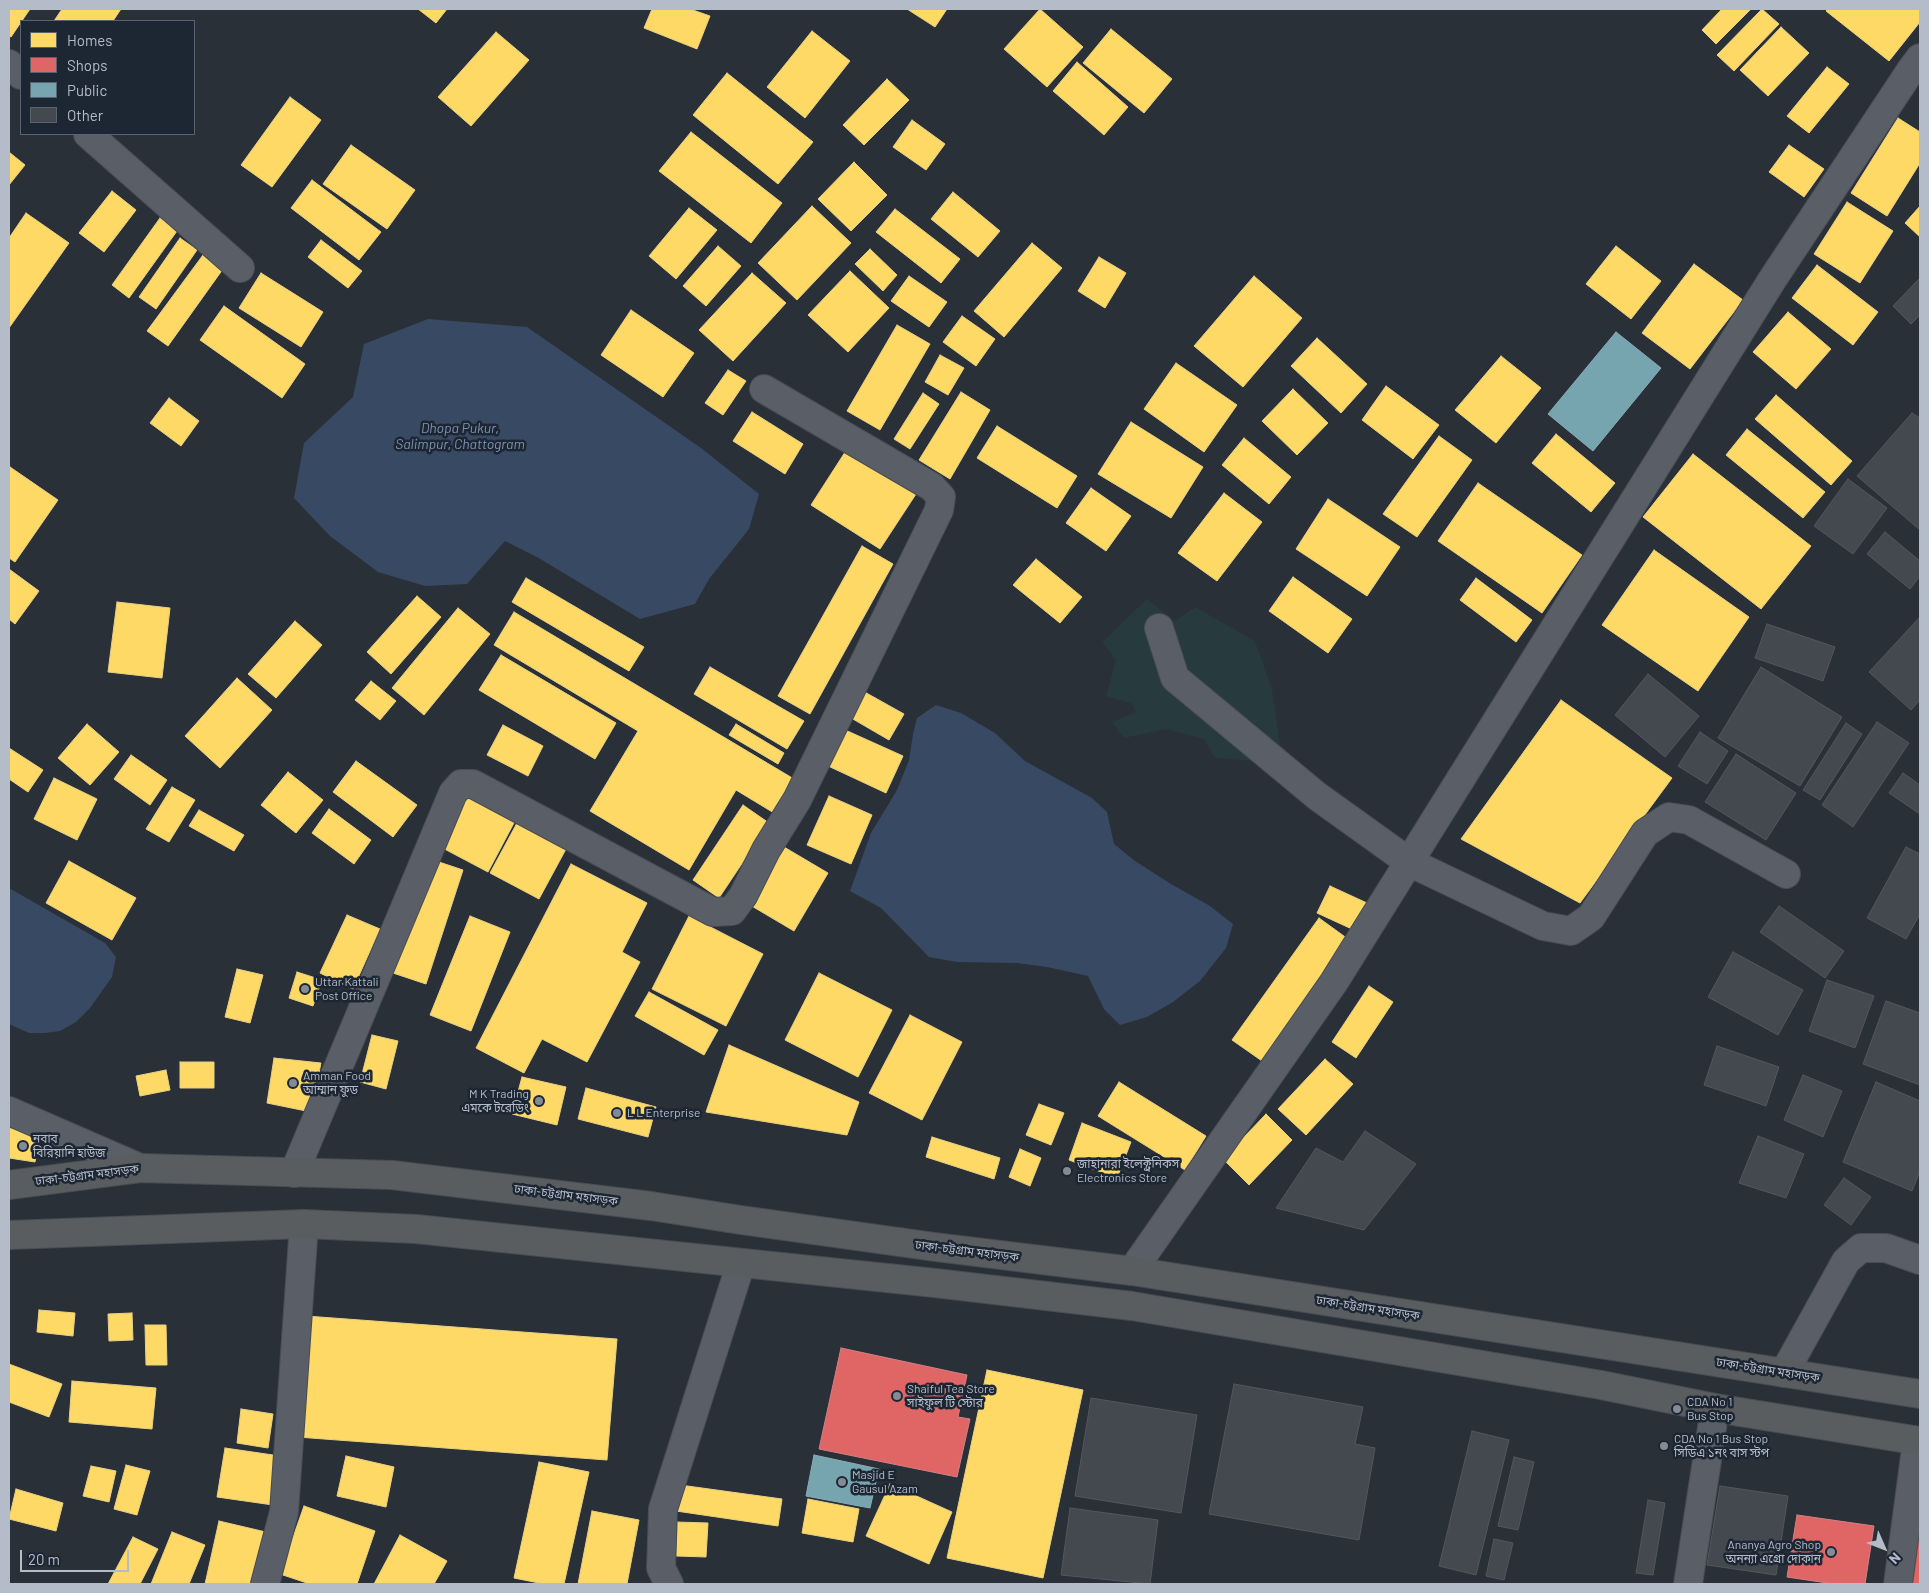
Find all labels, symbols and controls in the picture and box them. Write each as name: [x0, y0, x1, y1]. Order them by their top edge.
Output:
legend: [20, 20, 195, 135]
text: Homes: [67, 31, 112, 49]
text: Shops: [67, 56, 107, 74]
text: Public: [67, 81, 107, 99]
text: Other: [67, 106, 103, 124]
water label: Dhopa Pukur, Salimpur, Chattogram: [395, 420, 525, 452]
place label: Uttar Kattali Post Office: [315, 975, 379, 1003]
marker: Uttar Kattali Post Office: [299, 983, 311, 995]
place label: Amman Food আম্মান ফুড: [303, 1069, 371, 1097]
marker: Amman Food আম্মান ফুড: [287, 1077, 299, 1089]
place label: M K Trading এমকে টরেডিং: [461, 1087, 529, 1115]
marker: M K Trading এমকে টরেডিং: [533, 1095, 545, 1107]
place label: L L Enterprise: [627, 1106, 700, 1120]
marker: L L Enterprise: [611, 1107, 623, 1119]
place label: নবাব বিরিয়ানি হাউজ: [33, 1132, 106, 1160]
marker: নবাব বিরিয়ানি হাউজ: [17, 1140, 29, 1152]
place label: জাহানারা ইলেক্ট্রনিকস Electronics Store: [1077, 1157, 1179, 1185]
street label: ঢাকা-চট্টগ্রাম মহাসড়ক: [34, 1161, 140, 1189]
marker: জাহানারা ইলেক্ট্রনিকস Electronics Store: [1061, 1165, 1073, 1177]
street label: ঢাকা-চট্টগ্রাম মহাসড়ক: [513, 1181, 619, 1209]
street label: ঢাকা-চট্টগ্রাম মহাসড়ক: [914, 1237, 1020, 1265]
street label: ঢাকা-চট্টগ্রাম মহাসড়ক: [1315, 1293, 1421, 1323]
street label: ঢাকা-চট্টগ্রাম মহাসড়ক: [1715, 1355, 1821, 1385]
place label: Shaiful Tea Store সাইফুল টি স্টোর: [907, 1382, 995, 1410]
marker: Shaiful Tea Store সাইফুল টি স্টোর: [891, 1390, 903, 1402]
place label: CDA No 1 Bus Stop: [1687, 1395, 1733, 1423]
marker: CDA No 1 Bus Stop: [1671, 1403, 1683, 1415]
place label: CDA No 1 Bus Stop সিডিএ ১নং বাস স্টপ: [1674, 1432, 1769, 1460]
marker: CDA No 1 Bus Stop সিডিএ ১নং বাস স্টপ: [1658, 1440, 1670, 1452]
place label: Masjid E Gausul Azam: [852, 1468, 918, 1496]
marker: Masjid E Gausul Azam: [836, 1476, 848, 1488]
north arrow: [1859, 1523, 1909, 1573]
place label: Ananya Agro Shop অনন্যা এগ্রো দোকান: [1726, 1538, 1821, 1566]
scale bar: [22, 1540, 131, 1572]
marker: Ananya Agro Shop অনন্যা এগ্রো দোকান: [1825, 1546, 1837, 1558]
text: 20 m: [28, 1550, 60, 1568]
text: N: [1886, 1550, 1904, 1568]

